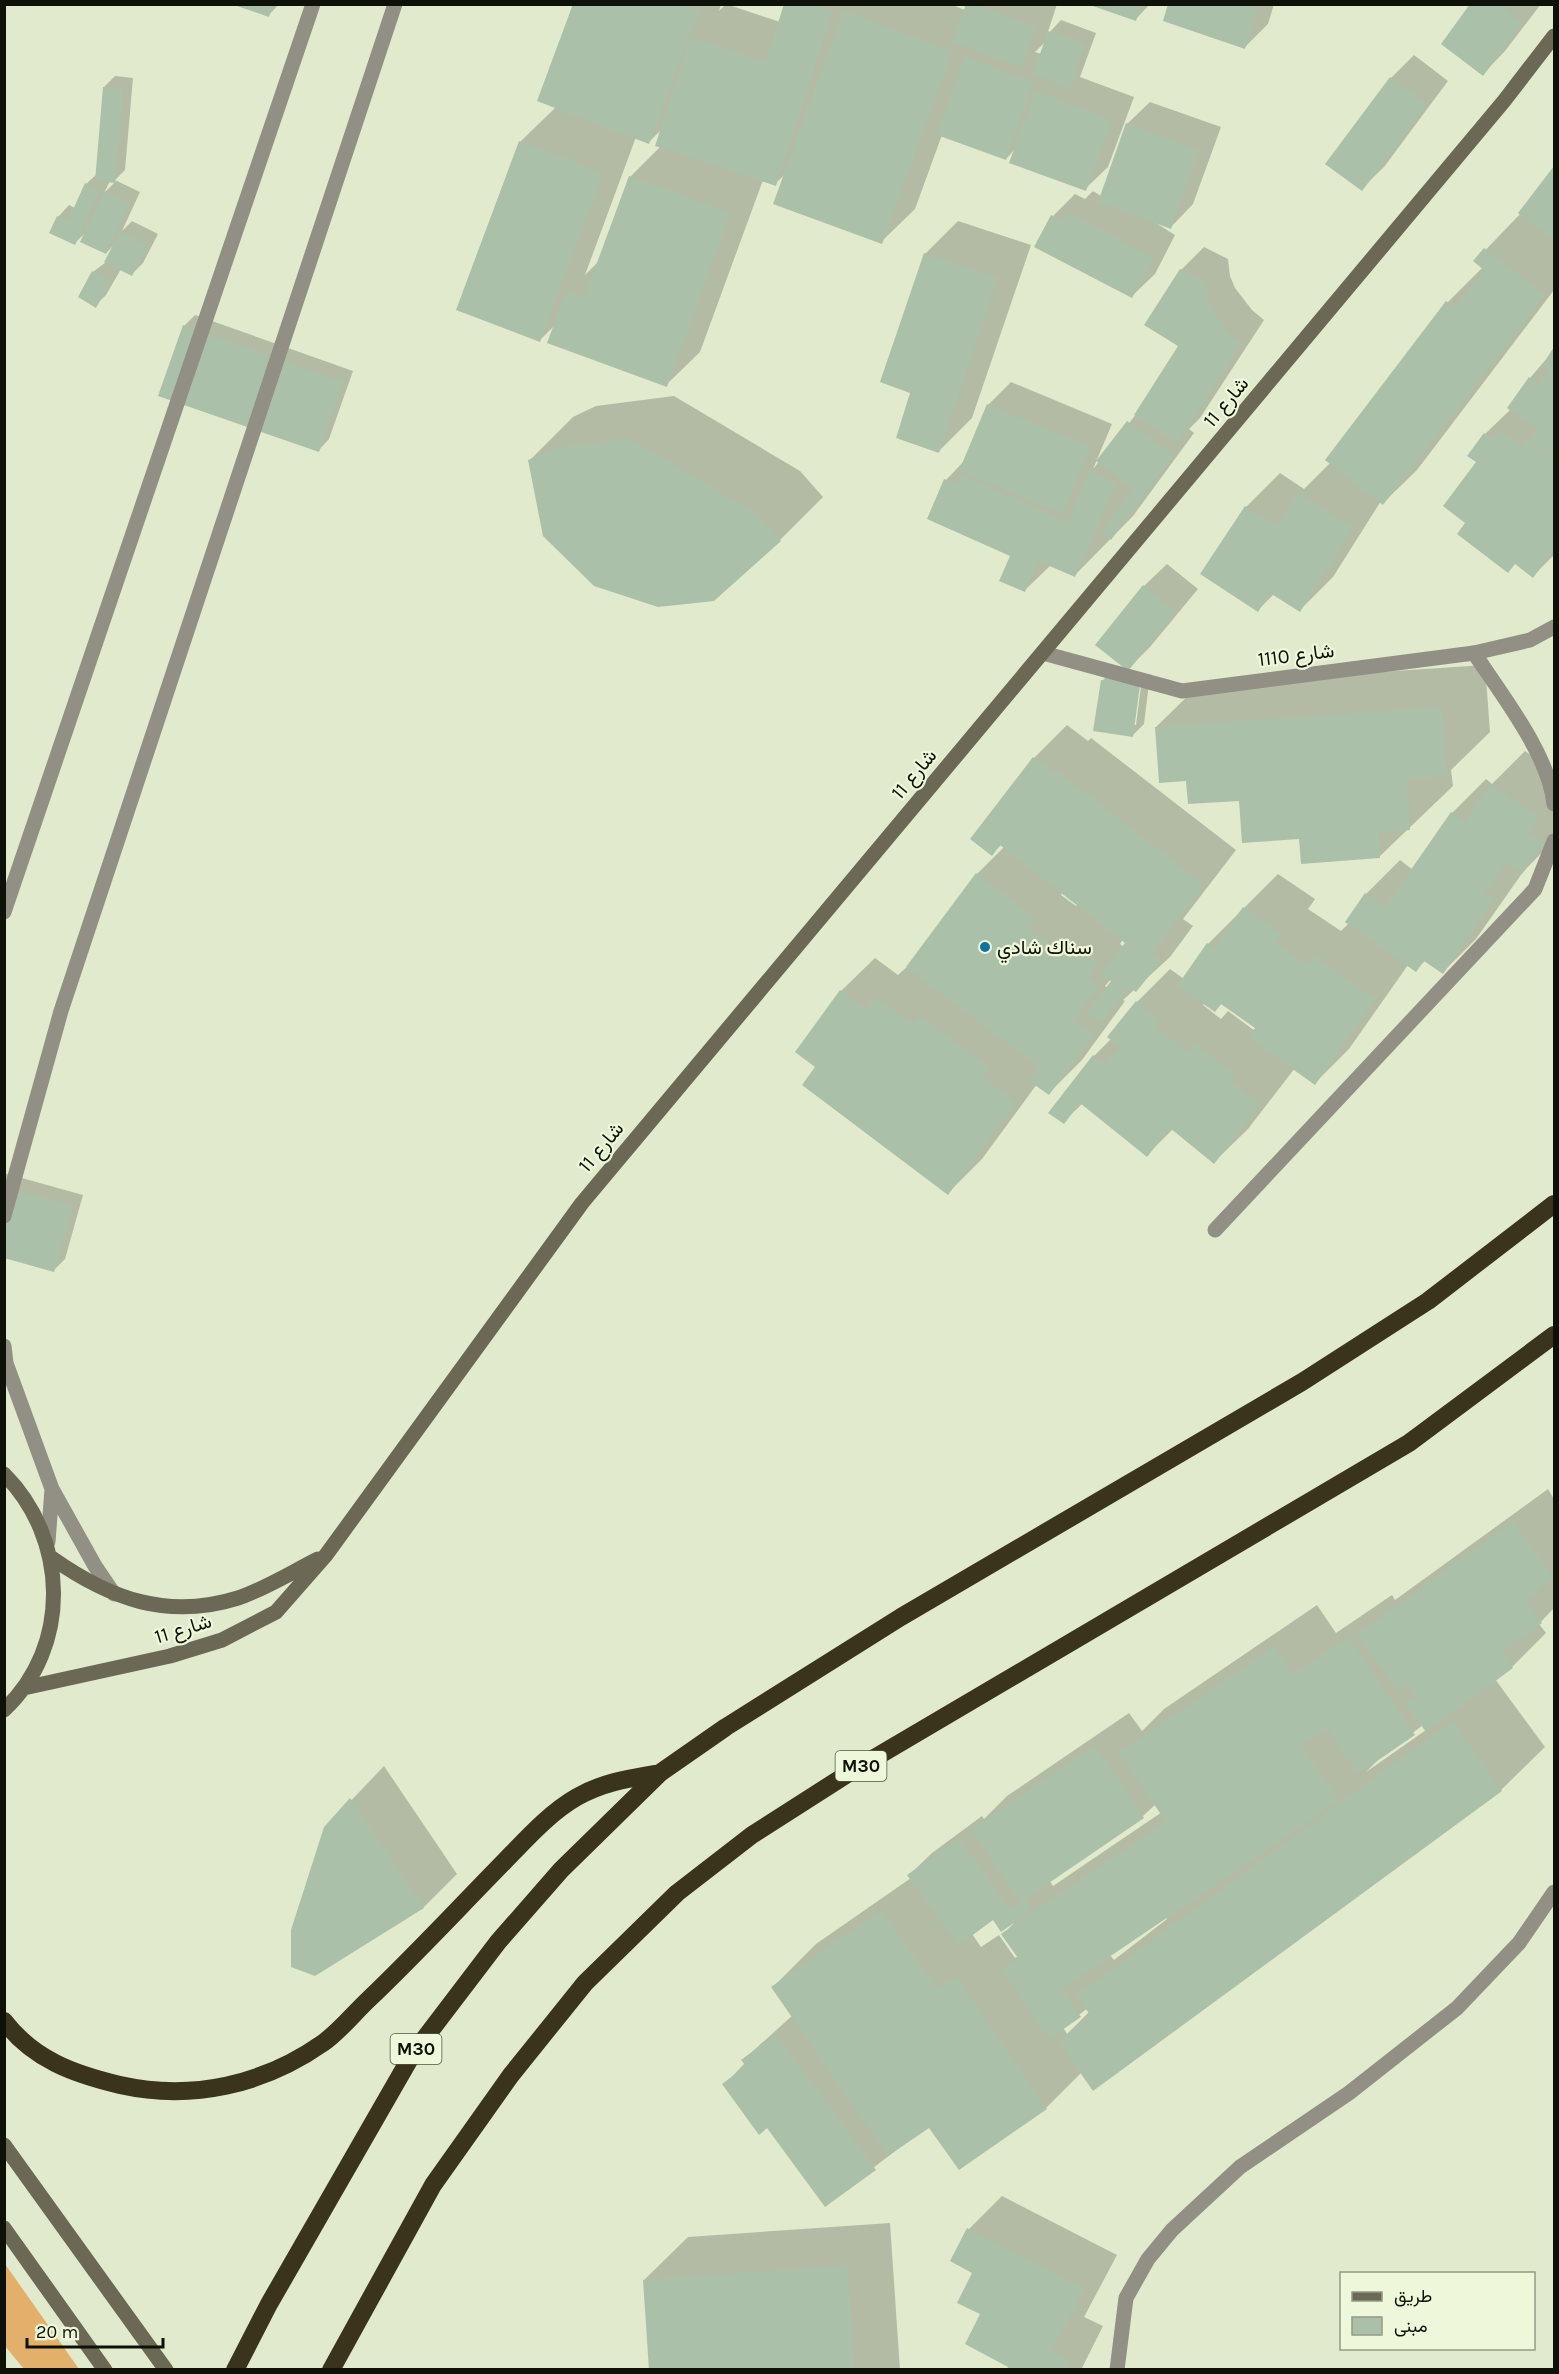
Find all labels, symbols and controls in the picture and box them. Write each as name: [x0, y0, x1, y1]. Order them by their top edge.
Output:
street label: شارع 11: [1198, 372, 1255, 433]
street label: شارع 1110: [1257, 639, 1336, 673]
street label: شارع 11: [886, 744, 943, 805]
place label: سناك شادي: [997, 936, 1092, 964]
marker: سناك شادي: [978, 940, 992, 954]
street label: شارع 11: [573, 1117, 630, 1178]
street label: شارع 11: [152, 1609, 215, 1650]
road number: M30: [836, 1751, 886, 1781]
road number: M30: [390, 2034, 442, 2064]
legend: [1340, 2272, 1535, 2350]
text: طريق: [1394, 2285, 1432, 2307]
scale bar: [27, 2311, 164, 2349]
text: مبنى: [1394, 2315, 1428, 2337]
text: 20 m: [36, 2321, 78, 2343]

